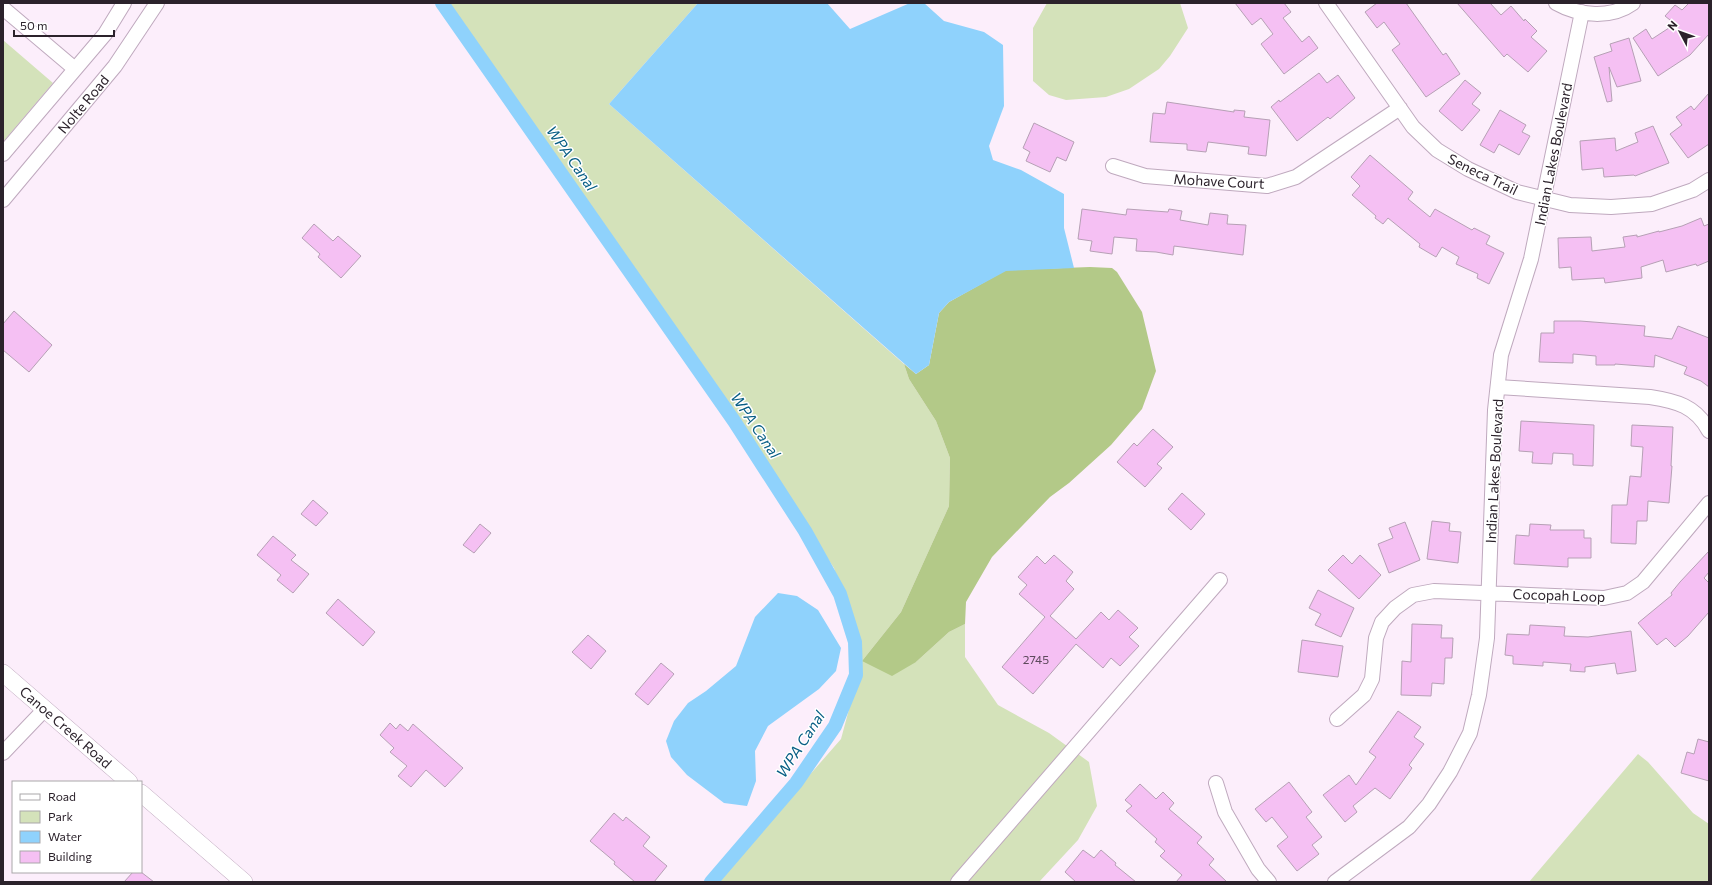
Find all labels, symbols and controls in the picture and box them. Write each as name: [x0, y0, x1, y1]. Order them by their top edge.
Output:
scale bar: [14, 12, 114, 38]
north arrow: [1660, 12, 1700, 52]
text: 50 m: [20, 18, 48, 32]
text: N: [1664, 18, 1680, 32]
street label: Nolte Road: [54, 71, 112, 137]
street label: Indian Lakes Boulevard: [1531, 81, 1575, 227]
water label: WPA Canal: [543, 122, 602, 195]
street label: Seneca Trail: [1445, 150, 1521, 198]
street label: Mohave Court: [1173, 170, 1265, 192]
water label: WPA Canal: [727, 389, 785, 462]
street label: Indian Lakes Boulevard: [1482, 398, 1506, 544]
street label: Cocopah Loop: [1512, 585, 1606, 605]
house number: 2745: [1023, 652, 1049, 666]
street label: Canoe Creek Road: [17, 683, 115, 771]
water label: WPA Canal: [772, 706, 829, 781]
legend: [12, 781, 142, 873]
text: Road: [48, 789, 76, 803]
text: Park: [48, 809, 74, 823]
text: Water: [48, 829, 82, 843]
text: Building: [48, 849, 92, 863]

